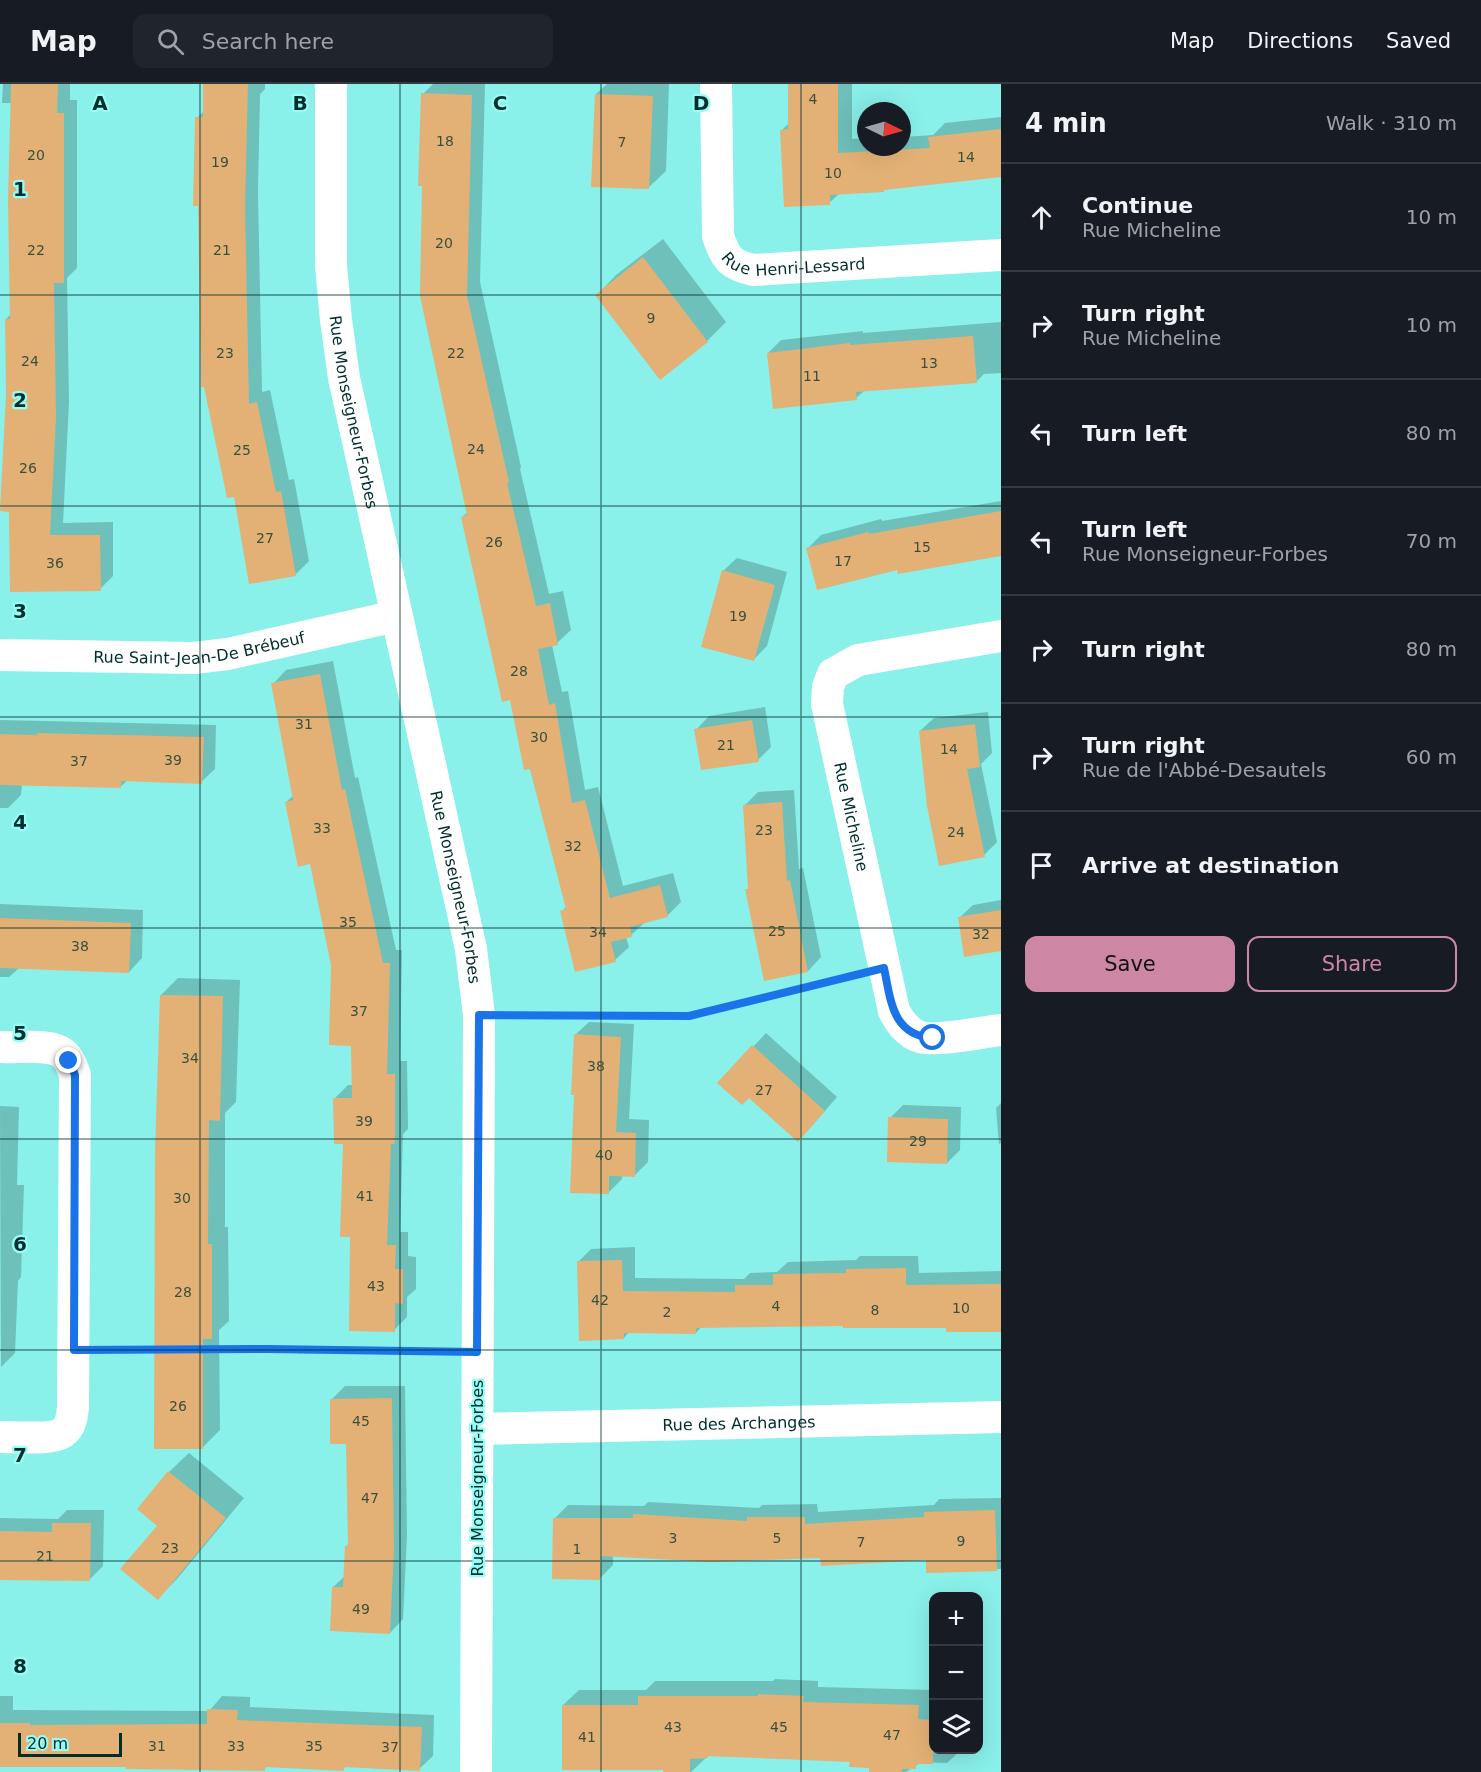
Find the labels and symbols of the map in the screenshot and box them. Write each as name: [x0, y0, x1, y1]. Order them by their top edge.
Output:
text: A: [92, 91, 108, 115]
text: B: [292, 91, 308, 115]
text: C: [493, 91, 507, 115]
text: D: [693, 91, 709, 115]
house number: 4: [809, 91, 818, 107]
north arrow: [857, 102, 911, 156]
house number: 18: [436, 133, 454, 149]
house number: 7: [618, 134, 626, 150]
house number: 20: [27, 147, 45, 163]
house number: 14: [957, 149, 975, 165]
house number: 19: [211, 154, 229, 170]
house number: 10: [824, 165, 842, 181]
text: 1: [13, 177, 27, 201]
house number: 20: [435, 235, 453, 251]
house number: 22: [27, 242, 45, 258]
house number: 21: [213, 242, 231, 258]
street label: Rue Henri-Lessard: [717, 248, 866, 280]
house number: 9: [647, 310, 655, 326]
street label: Rue Monseigneur-Forbes: [325, 314, 382, 511]
house number: 23: [216, 345, 234, 361]
house number: 22: [447, 345, 465, 361]
house number: 24: [21, 353, 39, 369]
house number: 13: [920, 355, 938, 371]
house number: 11: [803, 368, 821, 384]
text: 2: [13, 388, 27, 412]
house number: 24: [467, 441, 485, 457]
house number: 25: [233, 442, 251, 458]
house number: 26: [19, 460, 37, 476]
house number: 27: [256, 530, 274, 546]
house number: 26: [485, 534, 503, 550]
house number: 15: [913, 539, 931, 555]
house number: 17: [834, 553, 852, 569]
house number: 36: [46, 555, 64, 571]
text: 3: [13, 599, 27, 623]
house number: 19: [729, 608, 747, 624]
street label: Rue Saint-Jean-De Brébeuf: [93, 628, 307, 668]
house number: 28: [510, 663, 528, 679]
house number: 31: [295, 716, 313, 732]
house number: 30: [530, 729, 548, 745]
house number: 21: [717, 737, 735, 753]
house number: 14: [940, 741, 958, 757]
house number: 39: [164, 752, 182, 768]
house number: 37: [70, 753, 88, 769]
street label: Rue Micheline: [830, 760, 872, 873]
street label: Rue Monseigneur-Forbes: [426, 789, 484, 985]
text: 4: [13, 810, 27, 834]
house number: 33: [313, 820, 331, 836]
house number: 23: [755, 822, 773, 838]
house number: 24: [947, 824, 965, 840]
house number: 32: [564, 838, 582, 854]
house number: 35: [339, 914, 357, 930]
house number: 25: [768, 923, 786, 939]
house number: 34: [589, 924, 607, 940]
house number: 32: [972, 926, 990, 942]
house number: 38: [71, 938, 89, 954]
house number: 37: [350, 1003, 368, 1019]
text: 5: [13, 1021, 27, 1045]
route start: [919, 1024, 945, 1050]
route end: [55, 1047, 81, 1073]
house number: 34: [181, 1050, 199, 1066]
house number: 38: [587, 1058, 605, 1074]
house number: 27: [755, 1082, 773, 1098]
house number: 39: [355, 1113, 373, 1129]
house number: 29: [909, 1133, 927, 1149]
house number: 40: [595, 1147, 613, 1163]
house number: 41: [356, 1188, 374, 1204]
house number: 30: [173, 1190, 191, 1206]
text: 6: [13, 1232, 27, 1256]
house number: 43: [367, 1278, 385, 1294]
house number: 28: [174, 1284, 192, 1300]
house number: 42: [591, 1292, 609, 1308]
house number: 4: [772, 1298, 781, 1314]
house number: 10: [952, 1300, 970, 1316]
house number: 8: [871, 1302, 879, 1318]
house number: 2: [663, 1304, 671, 1320]
street label: Rue Monseigneur-Forbes: [468, 1380, 487, 1576]
house number: 26: [169, 1398, 187, 1414]
street label: Rue des Archanges: [662, 1412, 816, 1435]
house number: 45: [352, 1413, 370, 1429]
text: 7: [13, 1443, 27, 1467]
house number: 47: [361, 1490, 379, 1506]
house number: 3: [669, 1530, 677, 1546]
house number: 5: [773, 1530, 781, 1546]
house number: 9: [957, 1533, 965, 1549]
house number: 7: [857, 1534, 865, 1550]
house number: 23: [161, 1540, 179, 1556]
house number: 1: [573, 1541, 581, 1557]
house number: 21: [36, 1548, 54, 1564]
house number: 49: [352, 1601, 370, 1617]
text: 8: [13, 1654, 27, 1678]
house number: 43: [664, 1719, 682, 1735]
house number: 45: [770, 1719, 788, 1735]
house number: 47: [883, 1727, 901, 1743]
house number: 41: [578, 1729, 596, 1745]
scale bar: [18, 1730, 122, 1758]
house number: 31: [148, 1738, 166, 1754]
house number: 33: [227, 1738, 245, 1754]
house number: 35: [305, 1738, 323, 1754]
house number: 37: [381, 1739, 399, 1755]

